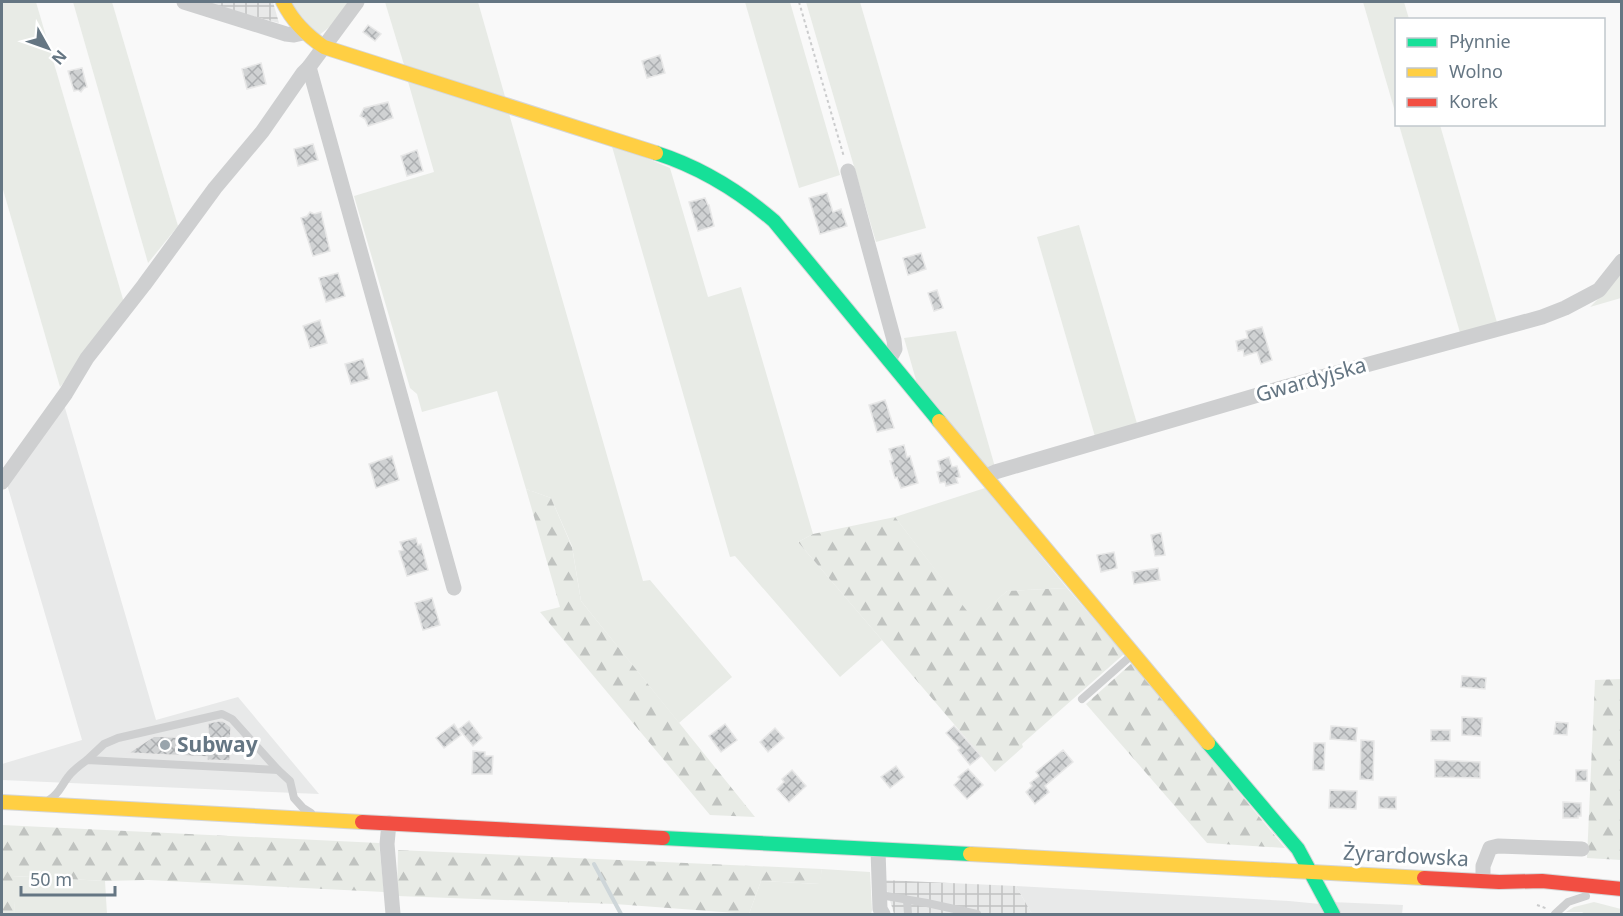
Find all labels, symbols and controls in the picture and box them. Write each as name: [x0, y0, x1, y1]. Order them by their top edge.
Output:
north arrow: [18, 18, 78, 78]
legend: [1395, 18, 1605, 126]
text: Płynnie: [1449, 29, 1511, 53]
text: N: [47, 46, 72, 70]
text: Wolno: [1449, 59, 1503, 83]
text: Korek: [1449, 89, 1498, 113]
street label: Gwardyjska: [1252, 350, 1369, 408]
place label: Subway: [177, 730, 258, 758]
marker: Subway: [158, 738, 172, 752]
street label: Żyrardowska: [1343, 838, 1470, 872]
scale bar: [21, 859, 116, 897]
text: 50 m: [30, 867, 72, 891]

